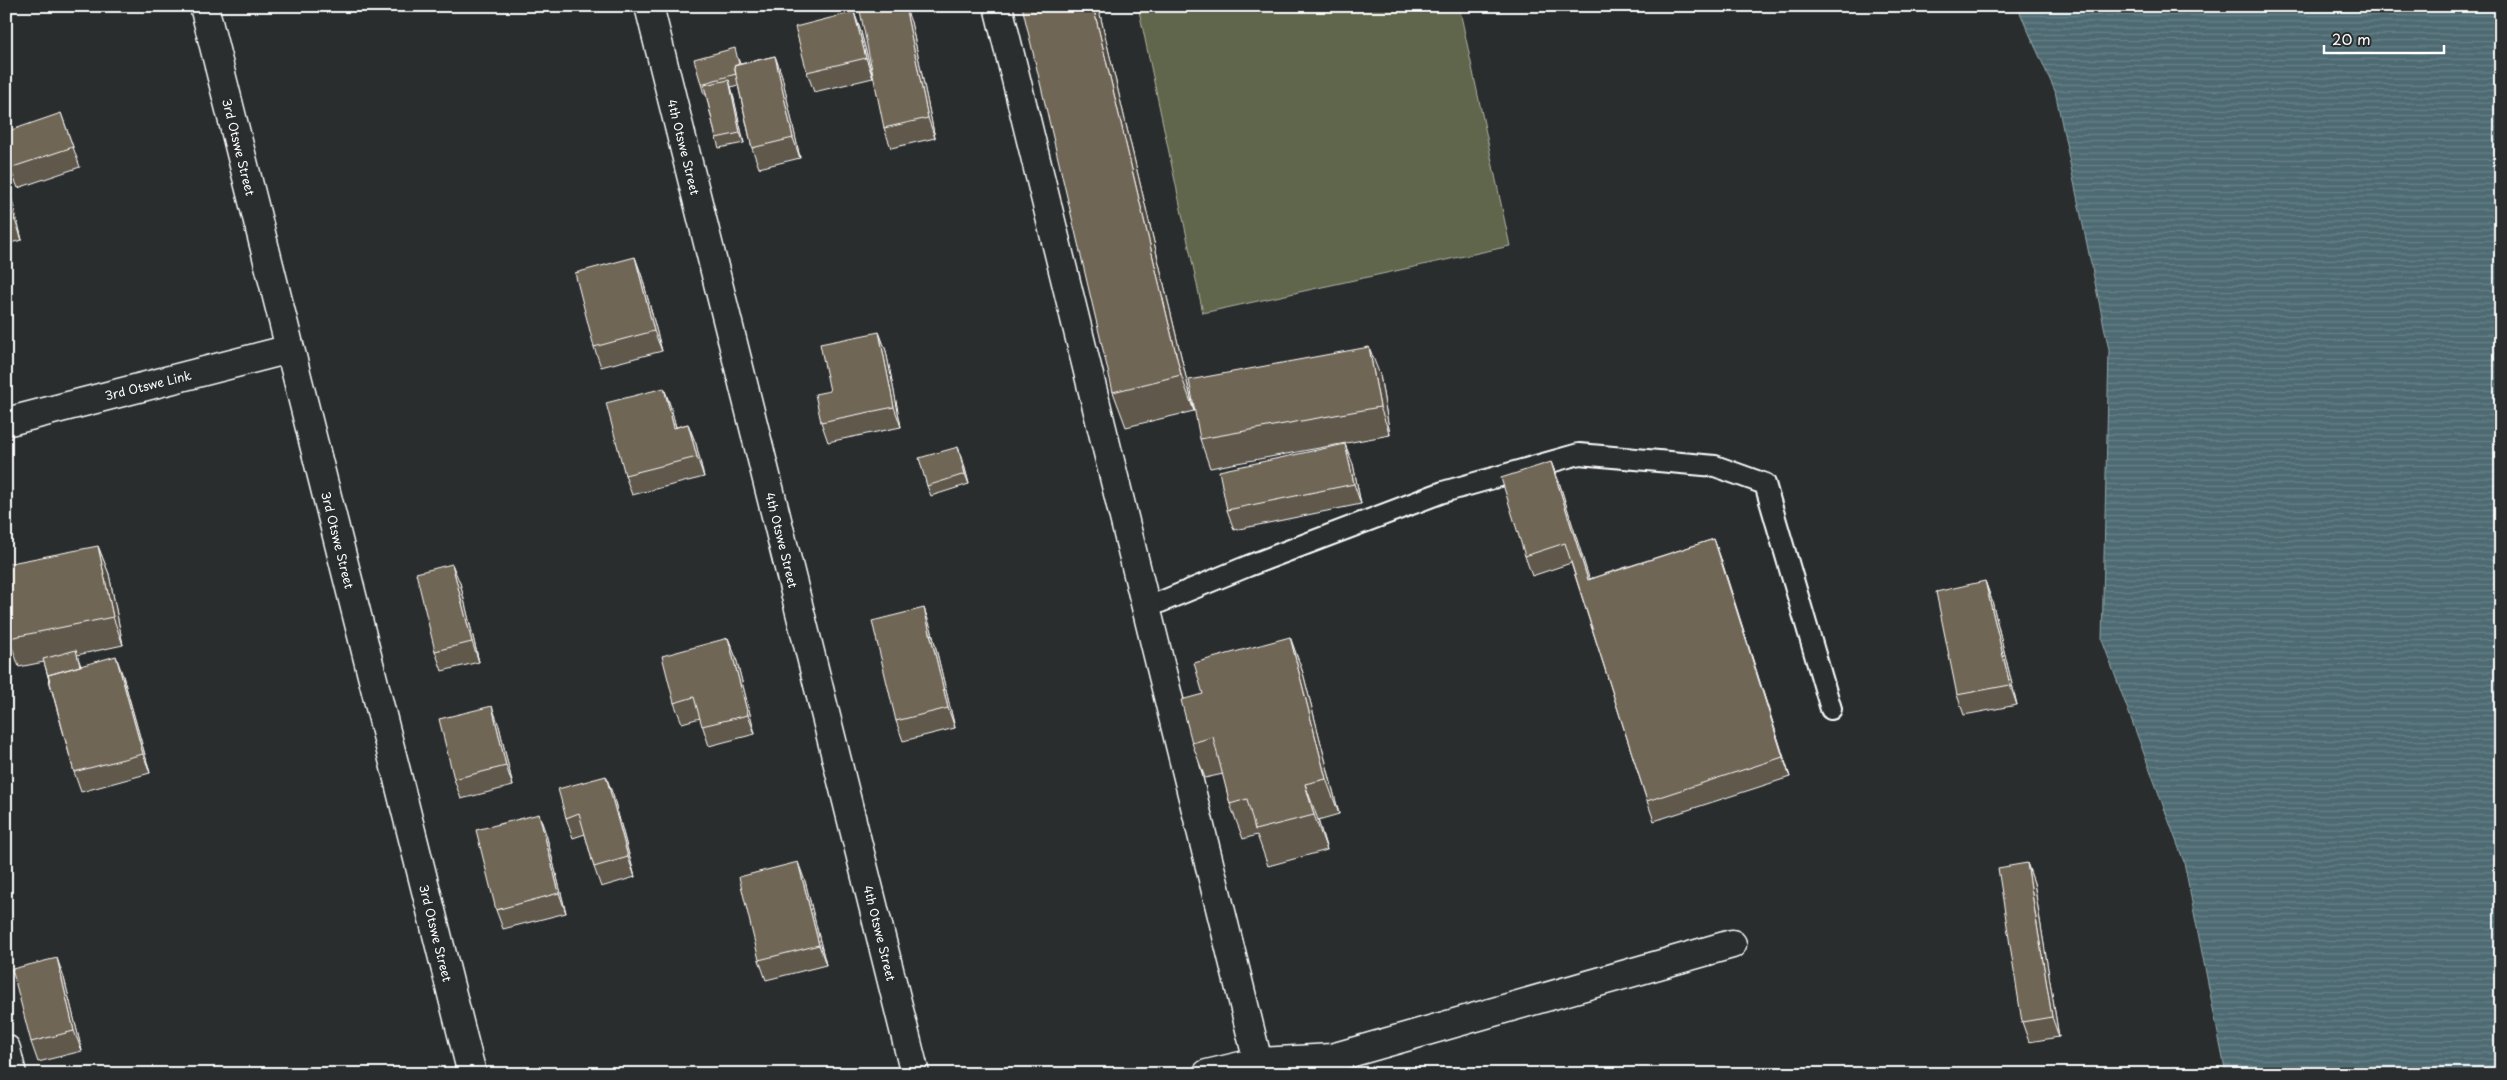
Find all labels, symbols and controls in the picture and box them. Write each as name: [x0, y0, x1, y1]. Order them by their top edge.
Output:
scale bar: [2324, 22, 2444, 54]
text: 20 m: [2332, 27, 2371, 50]
street label: 3rd Otswe Street: [218, 96, 260, 198]
street label: 4th Otswe Street: [663, 97, 705, 197]
street label: 3rd Otswe Link: [103, 366, 193, 404]
street label: 3rd Otswe Street: [317, 489, 359, 591]
street label: 4th Otswe Street: [761, 490, 803, 590]
street label: 3rd Otswe Street: [415, 882, 457, 984]
street label: 4th Otswe Street: [859, 883, 901, 983]

